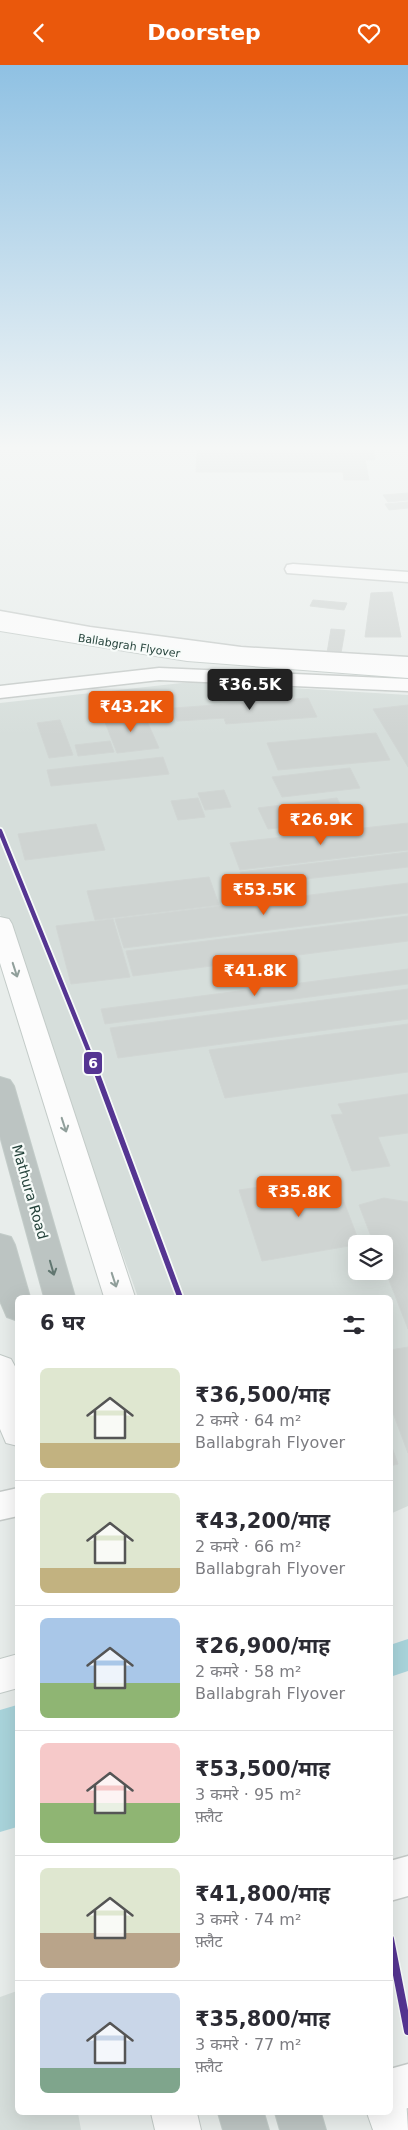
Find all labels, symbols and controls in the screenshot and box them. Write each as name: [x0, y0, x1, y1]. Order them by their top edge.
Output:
icon: back: [25, 19, 53, 47]
icon: heart: [355, 19, 383, 47]
text: Doorstep: [147, 20, 261, 45]
street label: Ballabgrah Flyover: [77, 632, 181, 661]
pin: ₹36.5K: [209, 669, 291, 711]
text: ₹36.5K: [218, 675, 282, 694]
pin: ₹43.2K: [90, 691, 172, 733]
text: ₹43.2K: [99, 697, 163, 716]
pin: ₹26.9K: [280, 803, 362, 846]
text: ₹26.9K: [289, 810, 353, 829]
pin: ₹53.5K: [223, 873, 305, 916]
text: ₹53.5K: [232, 880, 296, 899]
pin: ₹41.8K: [214, 955, 296, 997]
text: ₹41.8K: [223, 961, 287, 980]
one-way arrow: [10, 962, 20, 978]
line badge: 6: [83, 1051, 103, 1075]
text: 6: [88, 1055, 98, 1071]
one-way arrow: [59, 1117, 69, 1133]
street label: Mathura Road: [9, 1143, 51, 1241]
pin: ₹35.8K: [258, 1175, 340, 1218]
text: ₹35.8K: [267, 1182, 331, 1201]
map controls: [348, 1235, 393, 1280]
button: layers: [348, 1235, 393, 1280]
one-way arrow: [48, 1259, 57, 1275]
one-way arrow: [110, 1271, 119, 1287]
text: 6 घर: [40, 1311, 85, 1335]
icon: filters: [340, 1311, 368, 1339]
text: ₹36,500/माह: [195, 1383, 330, 1407]
icon: home: [80, 1388, 140, 1448]
text: 2 कमरे · 64 m²: [195, 1411, 301, 1430]
text: Ballabgrah Flyover: [195, 1433, 345, 1452]
text: ₹43,200/माह: [195, 1509, 330, 1533]
icon: home: [80, 1513, 140, 1573]
text: 2 कमरे · 66 m²: [195, 1537, 301, 1556]
text: Ballabgrah Flyover: [195, 1559, 345, 1578]
text: ₹26,900/माह: [195, 1634, 330, 1658]
icon: home: [80, 1638, 140, 1698]
text: 2 कमरे · 58 m²: [195, 1662, 301, 1681]
text: Ballabgrah Flyover: [195, 1684, 345, 1703]
text: ₹53,500/माह: [195, 1757, 330, 1781]
icon: home: [80, 1763, 140, 1823]
text: 3 कमरे · 95 m²: [195, 1785, 301, 1804]
text: फ़्लैट: [195, 1807, 223, 1826]
text: ₹41,800/माह: [195, 1882, 330, 1906]
icon: home: [80, 1888, 140, 1948]
text: 3 कमरे · 74 m²: [195, 1910, 301, 1929]
text: फ़्लैट: [195, 1932, 223, 1951]
text: ₹35,800/माह: [195, 2007, 330, 2031]
icon: home: [80, 2013, 140, 2073]
text: 3 कमरे · 77 m²: [195, 2035, 301, 2054]
text: फ़्लैट: [195, 2057, 223, 2076]

